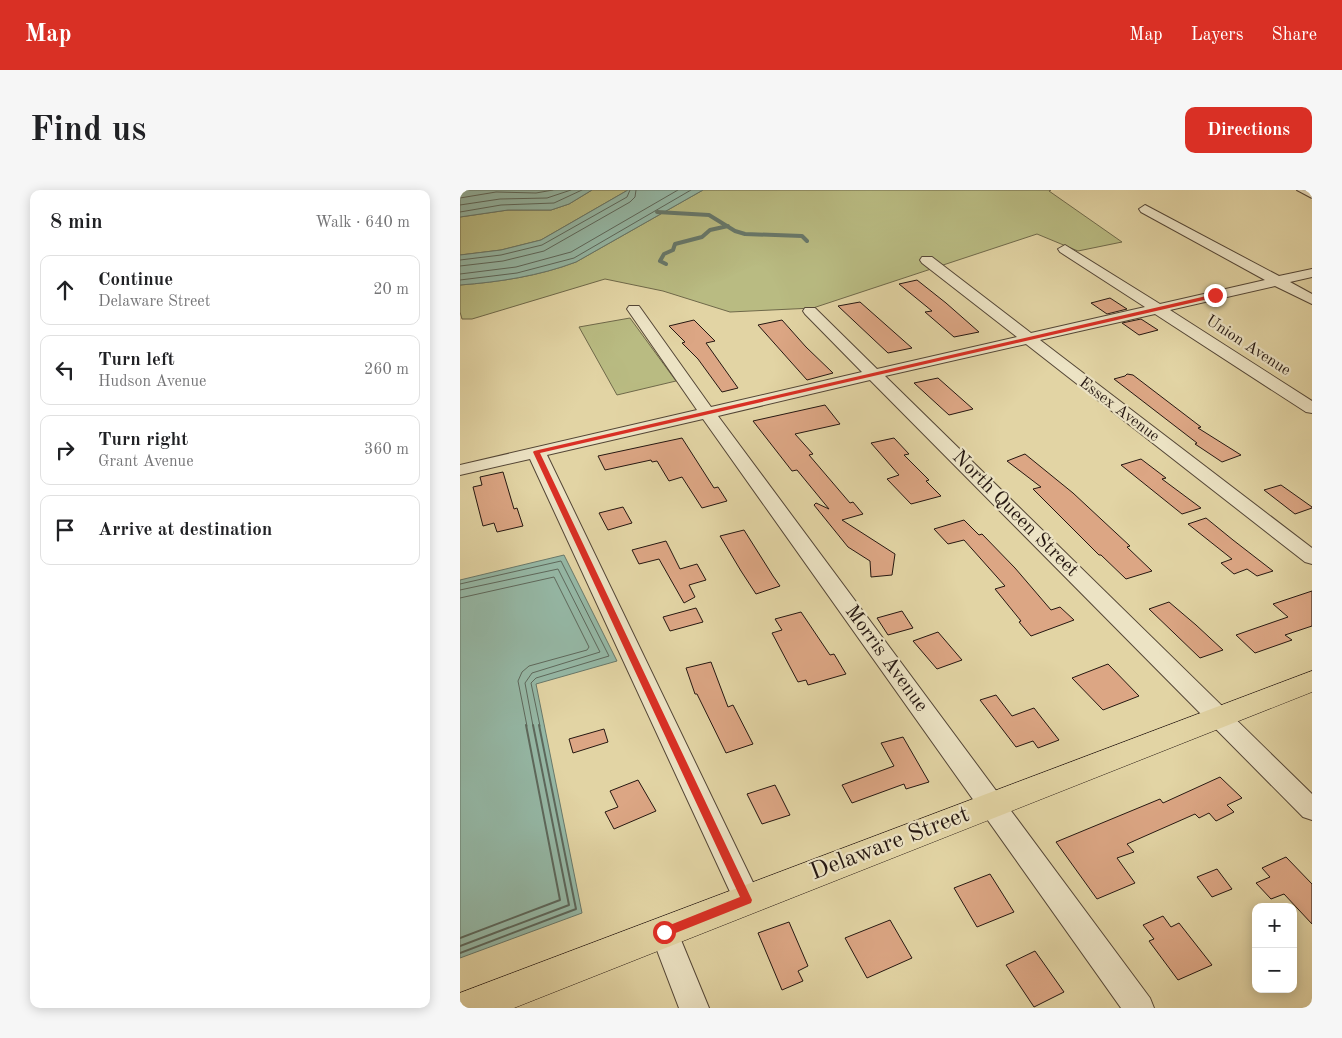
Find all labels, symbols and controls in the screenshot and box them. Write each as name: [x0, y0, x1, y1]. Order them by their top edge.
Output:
text: Map: [25, 23, 72, 47]
text: Map: [1129, 26, 1163, 44]
text: Layers: [1191, 26, 1243, 44]
text: Share: [1271, 26, 1317, 44]
button: Directions: [1185, 107, 1312, 153]
text: Find us: [30, 113, 146, 148]
text: 8 min: [50, 212, 103, 233]
text: Walk · 640 m: [315, 215, 410, 231]
text: Continue: [98, 271, 173, 290]
icon: ahead: [51, 276, 79, 304]
text: 20 m: [373, 282, 409, 298]
route end: [1204, 284, 1227, 307]
text: Delaware Street: [98, 294, 210, 310]
street label: Union Avenue: [1203, 313, 1293, 379]
text: Turn left: [98, 351, 175, 370]
icon: left: [51, 356, 79, 384]
text: 260 m: [364, 362, 409, 378]
text: Hudson Avenue: [98, 374, 206, 390]
street label: Essex Avenue: [1076, 375, 1162, 445]
text: Turn right: [98, 431, 188, 450]
icon: right: [51, 436, 79, 464]
text: 360 m: [364, 442, 409, 458]
street label: North Queen Street: [948, 447, 1082, 581]
text: Grant Avenue: [98, 454, 194, 470]
icon: arrive: [51, 516, 79, 544]
text: Arrive at destination: [98, 521, 272, 540]
street label: Morris Avenue: [841, 602, 931, 716]
street label: Delaware Street: [807, 803, 973, 885]
map controls: [1252, 903, 1297, 993]
button: +: [1252, 903, 1297, 948]
route start: [653, 921, 676, 944]
button: −: [1252, 948, 1297, 993]

